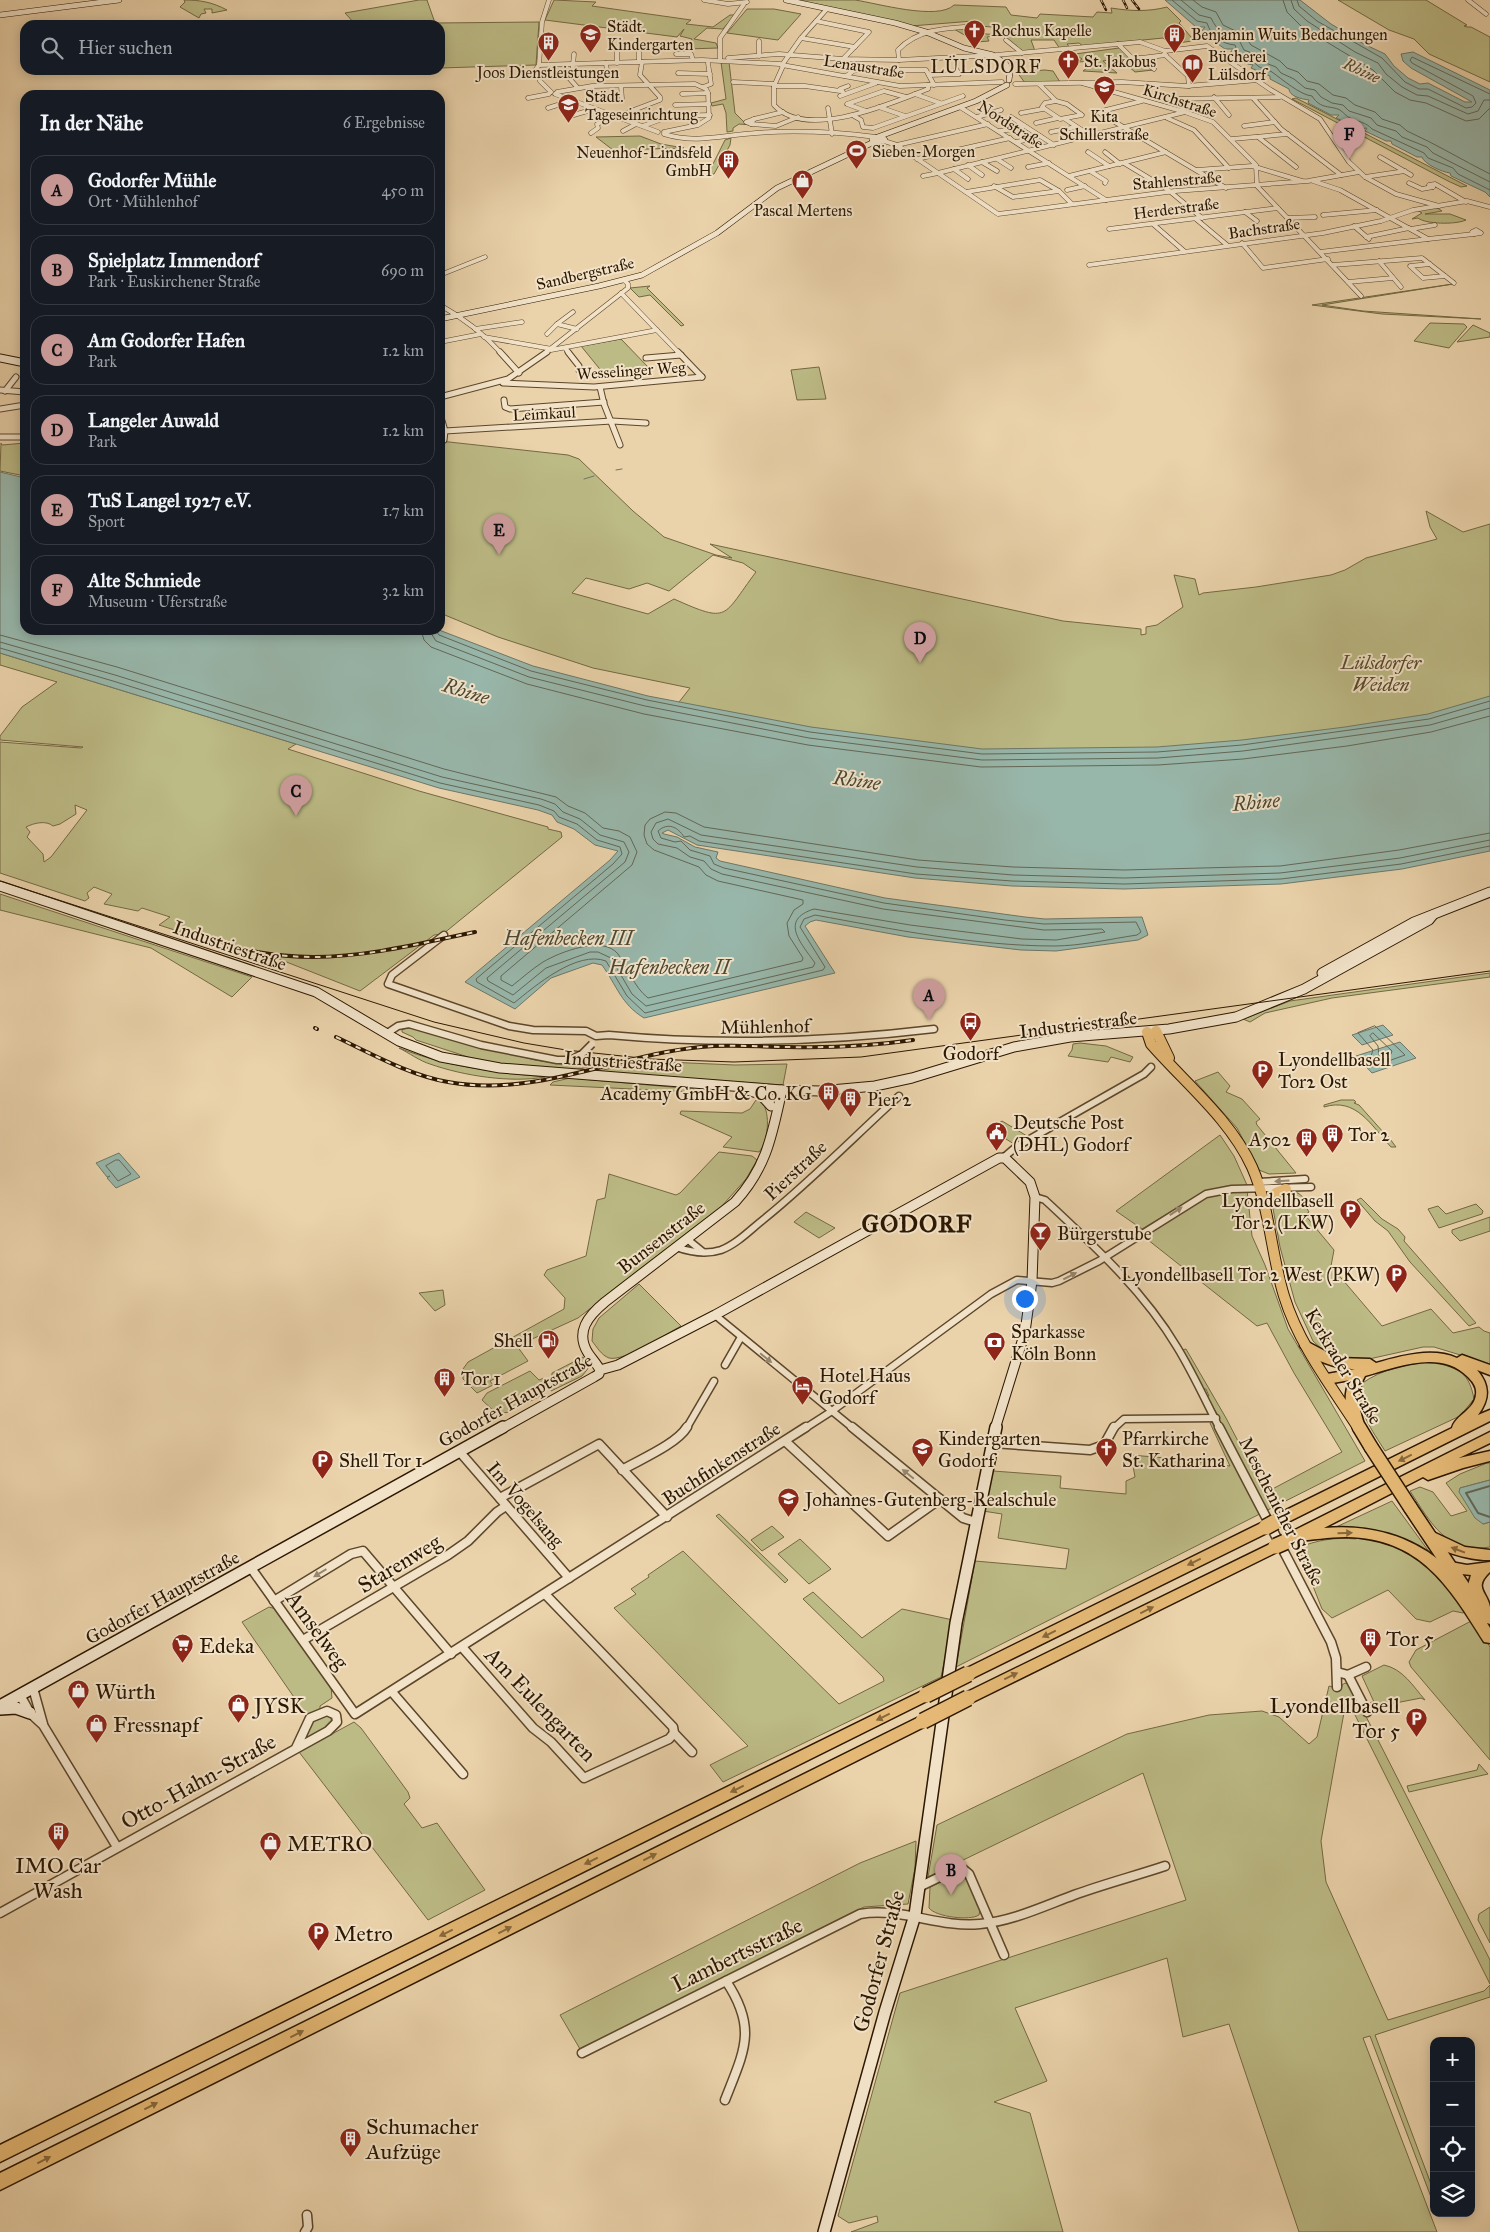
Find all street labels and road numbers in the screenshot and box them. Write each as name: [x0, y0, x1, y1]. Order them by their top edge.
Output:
street label: Lenaustraße: [822, 51, 906, 82]
street label: Kirchstraße: [1141, 80, 1219, 121]
street label: Nordstraße: [974, 96, 1047, 153]
street label: Stahlenstraße: [1132, 167, 1223, 194]
street label: Herderstraße: [1132, 194, 1220, 223]
street label: Bachstraße: [1227, 214, 1301, 243]
street label: Sandbergstraße: [534, 253, 636, 295]
street label: Wesselinger Weg: [576, 357, 687, 385]
street label: Leimkaul: [512, 402, 577, 425]
street label: Industriestraße: [170, 915, 290, 976]
street label: Industriestraße: [1018, 1006, 1138, 1043]
street label: Mühlenhof: [720, 1014, 813, 1039]
street label: Industriestraße: [563, 1046, 683, 1077]
street label: Pierstraße: [759, 1135, 832, 1205]
street label: Bunsenstraße: [613, 1196, 710, 1279]
street label: Kerkrader Straße: [1300, 1304, 1387, 1429]
street label: Godorfer Hauptstraße: [434, 1348, 596, 1452]
street label: Buchfinkenstraße: [658, 1417, 785, 1510]
street label: Meschenicher Straße: [1234, 1433, 1329, 1590]
street label: Im Vogelsang: [481, 1457, 569, 1553]
street label: Starenweg: [353, 1528, 446, 1599]
street label: Godorfer Hauptstraße: [81, 1545, 243, 1649]
street label: Amselweg: [280, 1585, 355, 1675]
street label: Am Eulengarten: [478, 1641, 602, 1767]
street label: Otto-Hahn-Straße: [116, 1728, 280, 1835]
street label: Godorfer Straße: [847, 1887, 910, 2035]
street label: Lambertsstraße: [668, 1911, 807, 1998]

